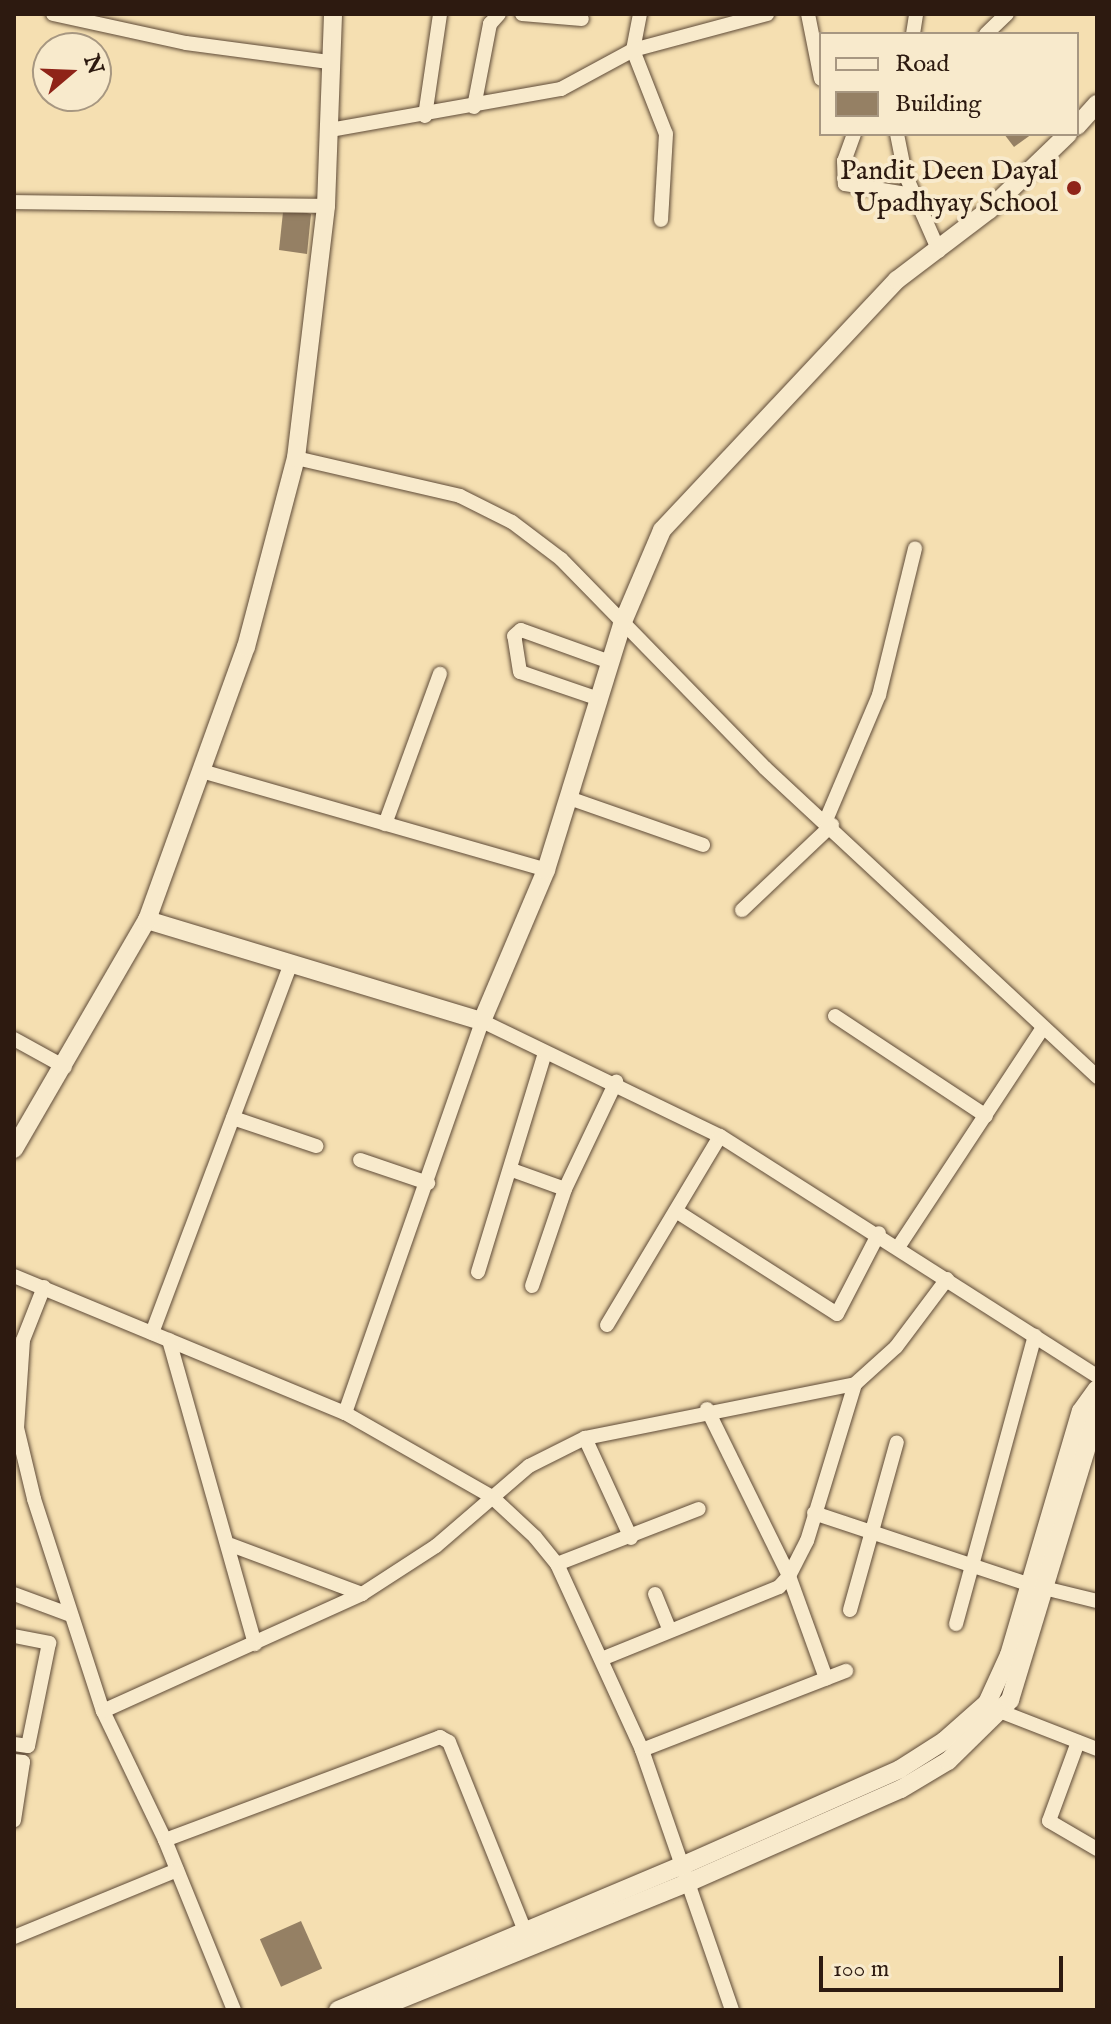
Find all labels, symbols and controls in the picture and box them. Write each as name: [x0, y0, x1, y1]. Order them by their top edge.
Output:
north arrow: [32, 32, 112, 112]
legend: [819, 32, 1079, 136]
text: Road: [895, 49, 949, 80]
text: N: [76, 51, 109, 78]
text: Building: [895, 89, 981, 120]
place label: Pandit Deen Dayal Upadhyay School: [840, 155, 1058, 221]
marker: Pandit Deen Dayal Upadhyay School: [1065, 179, 1083, 197]
scale bar: [823, 1940, 1067, 1990]
text: 100 m: [833, 1954, 889, 1985]

